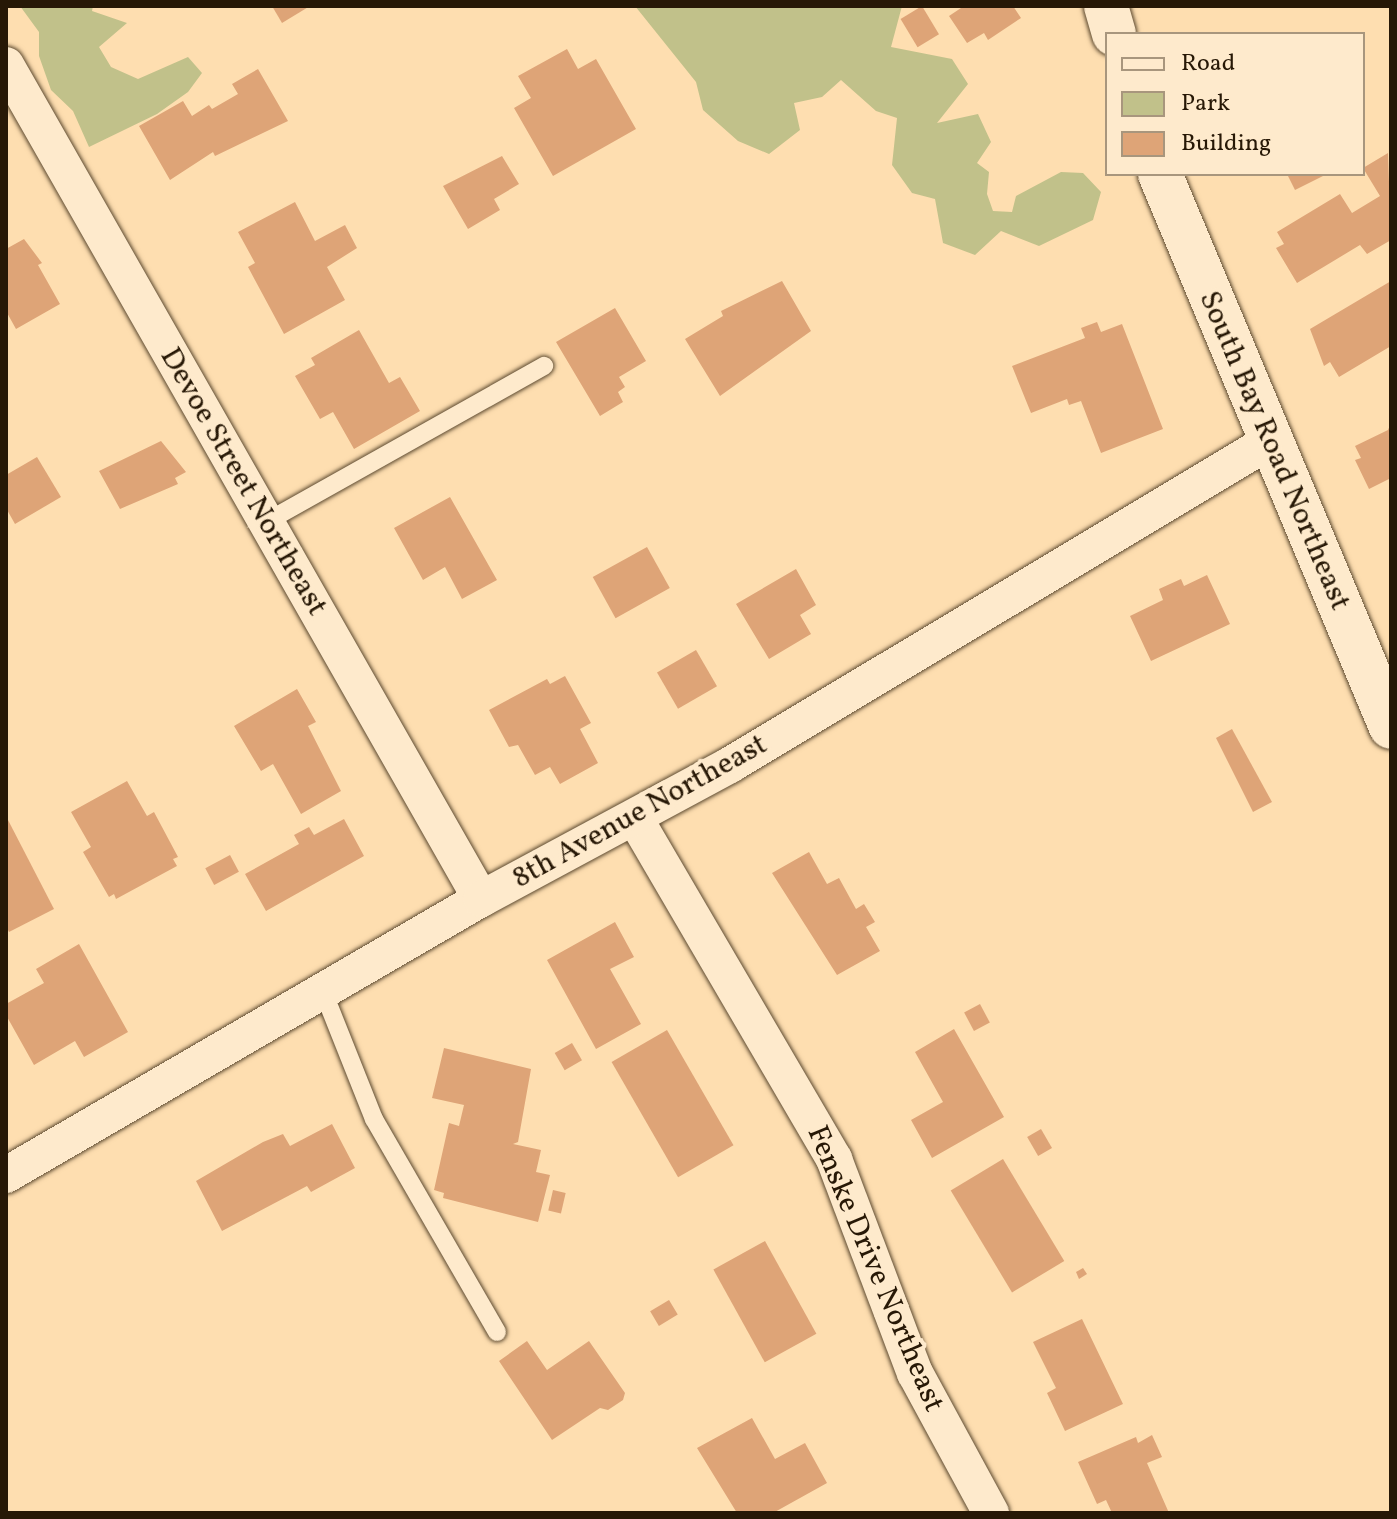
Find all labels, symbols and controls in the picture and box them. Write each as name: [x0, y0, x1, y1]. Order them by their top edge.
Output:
legend: [1105, 32, 1365, 176]
text: Road: [1181, 47, 1235, 81]
text: Park: [1181, 87, 1230, 121]
text: Building: [1181, 127, 1271, 161]
street label: South Bay Road Northeast: [1190, 286, 1358, 616]
street label: Devoe Street Northeast: [151, 341, 335, 623]
street label: 8th Avenue Northeast: [506, 727, 774, 897]
street label: Fenske Drive Northeast: [798, 1120, 952, 1418]

